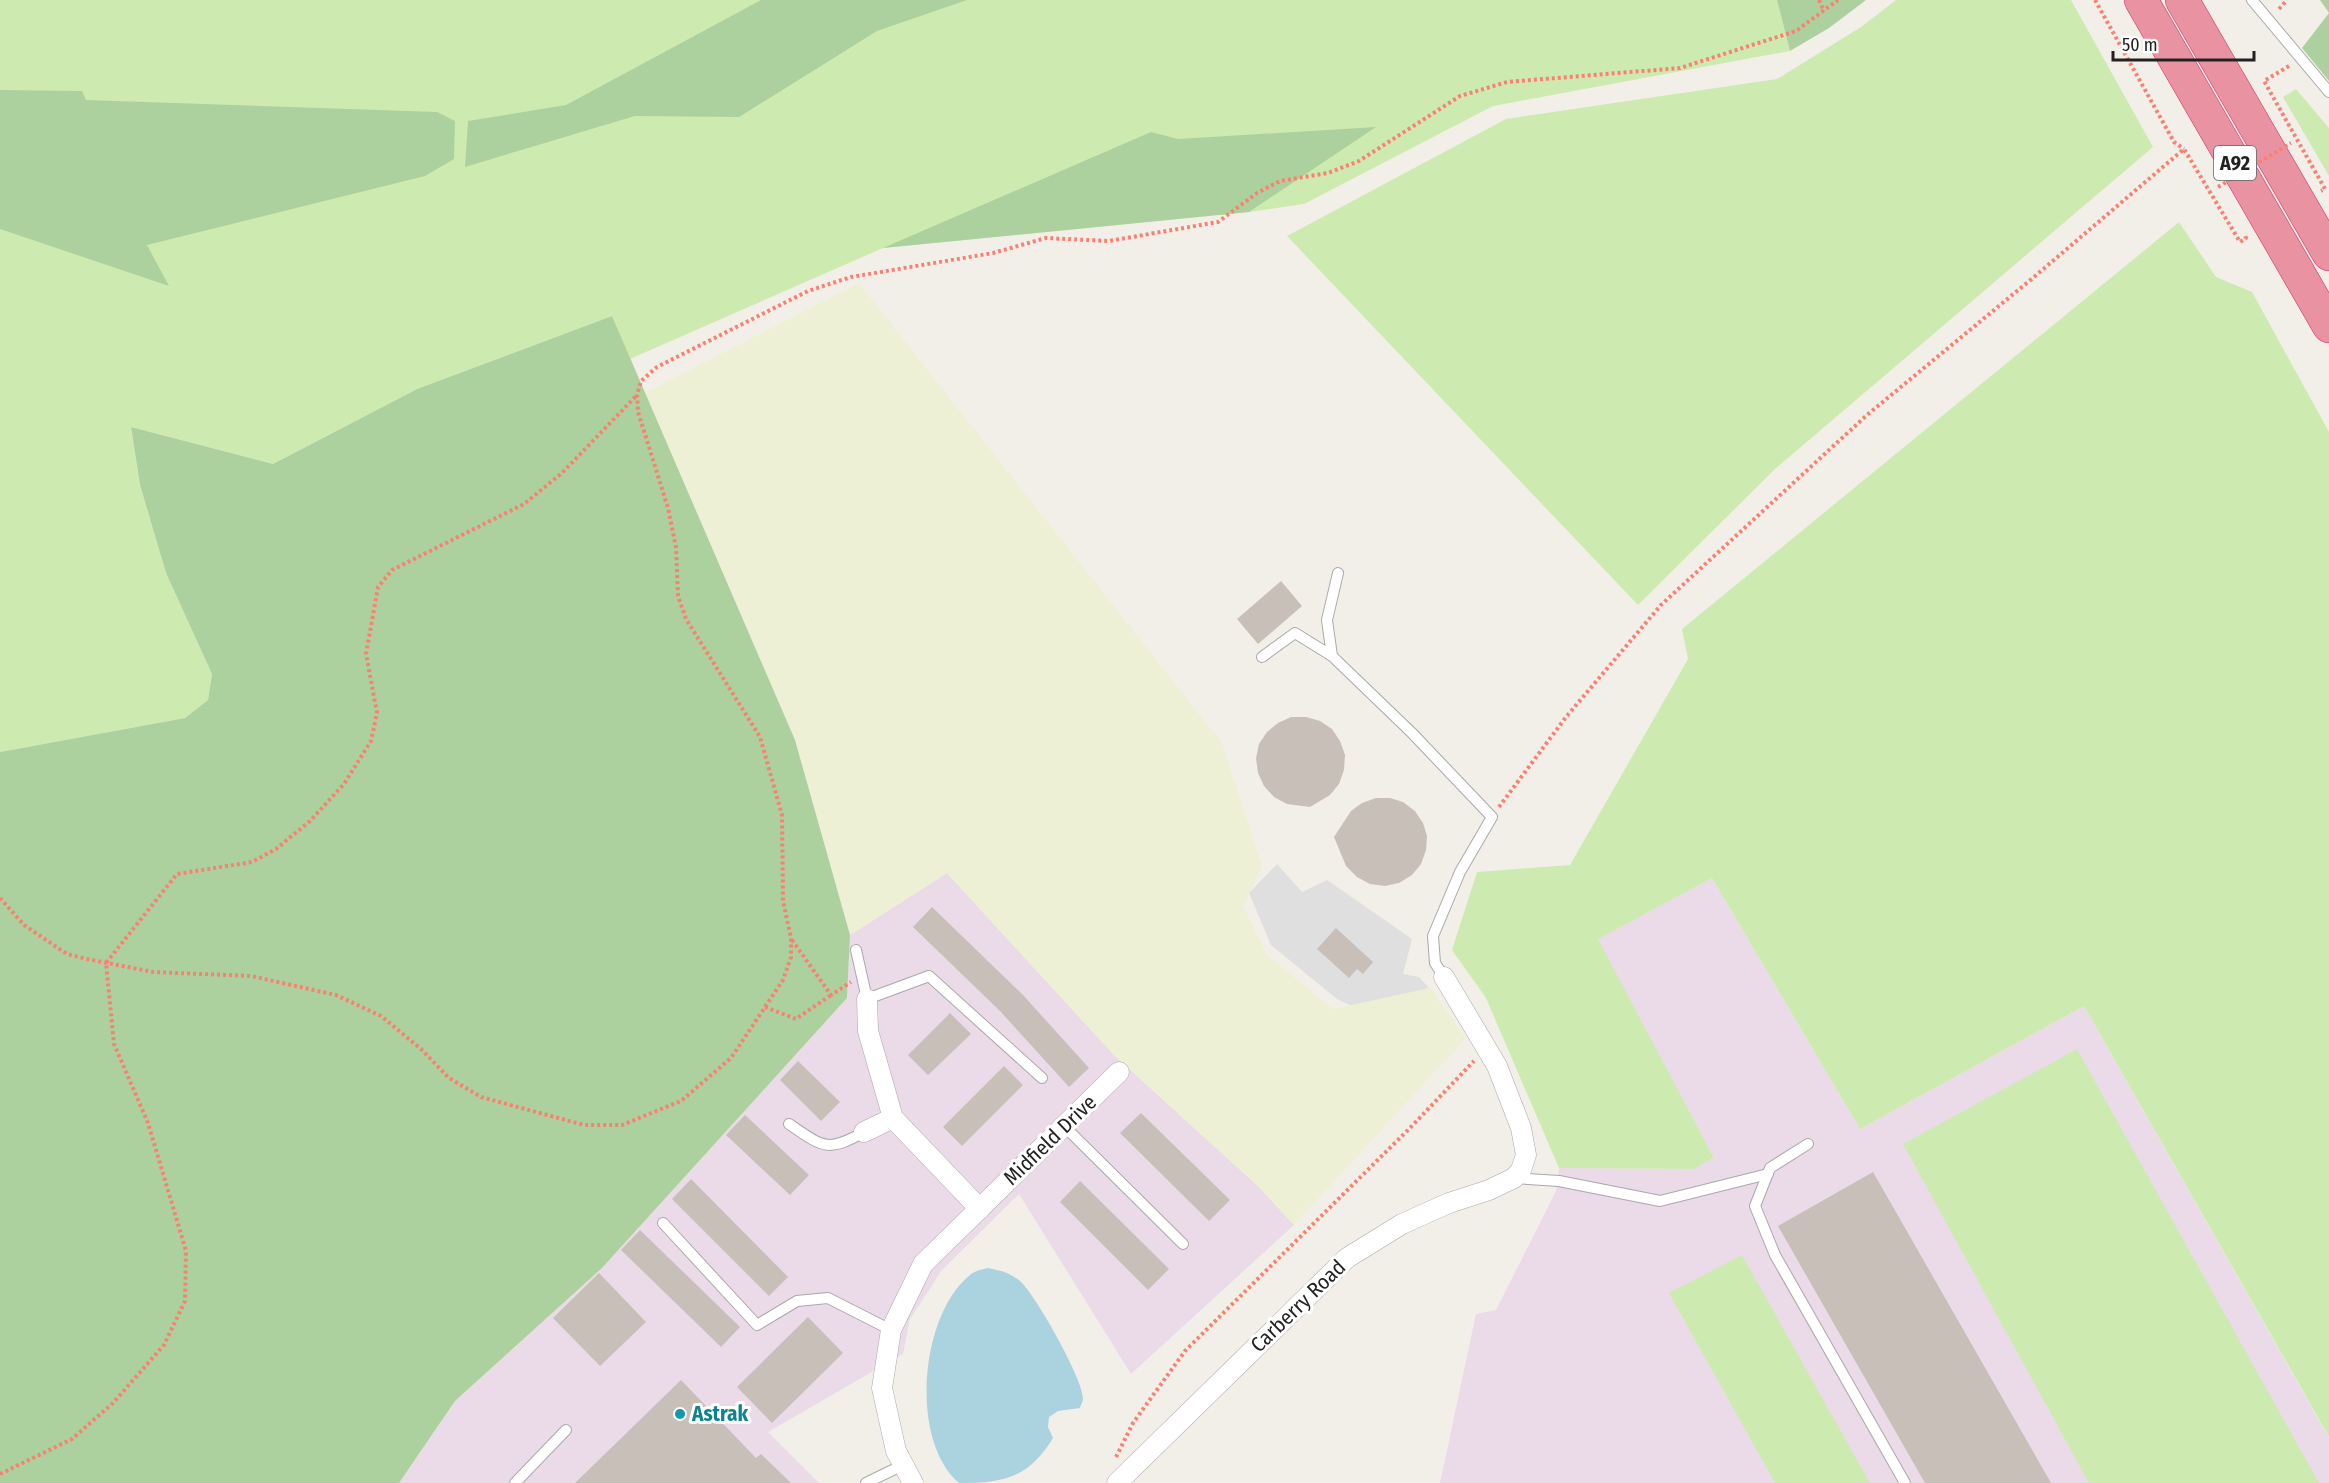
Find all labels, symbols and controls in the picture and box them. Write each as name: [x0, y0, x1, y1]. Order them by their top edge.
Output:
scale bar: [2113, 24, 2254, 62]
text: 50 m: [2122, 34, 2158, 56]
road number: A92: [2214, 146, 2256, 180]
street label: Midfield Drive: [998, 1089, 1102, 1191]
street label: Carberry Road: [1245, 1254, 1351, 1358]
place label: Astrak: [691, 1401, 749, 1427]
marker: Astrak: [673, 1407, 687, 1421]

